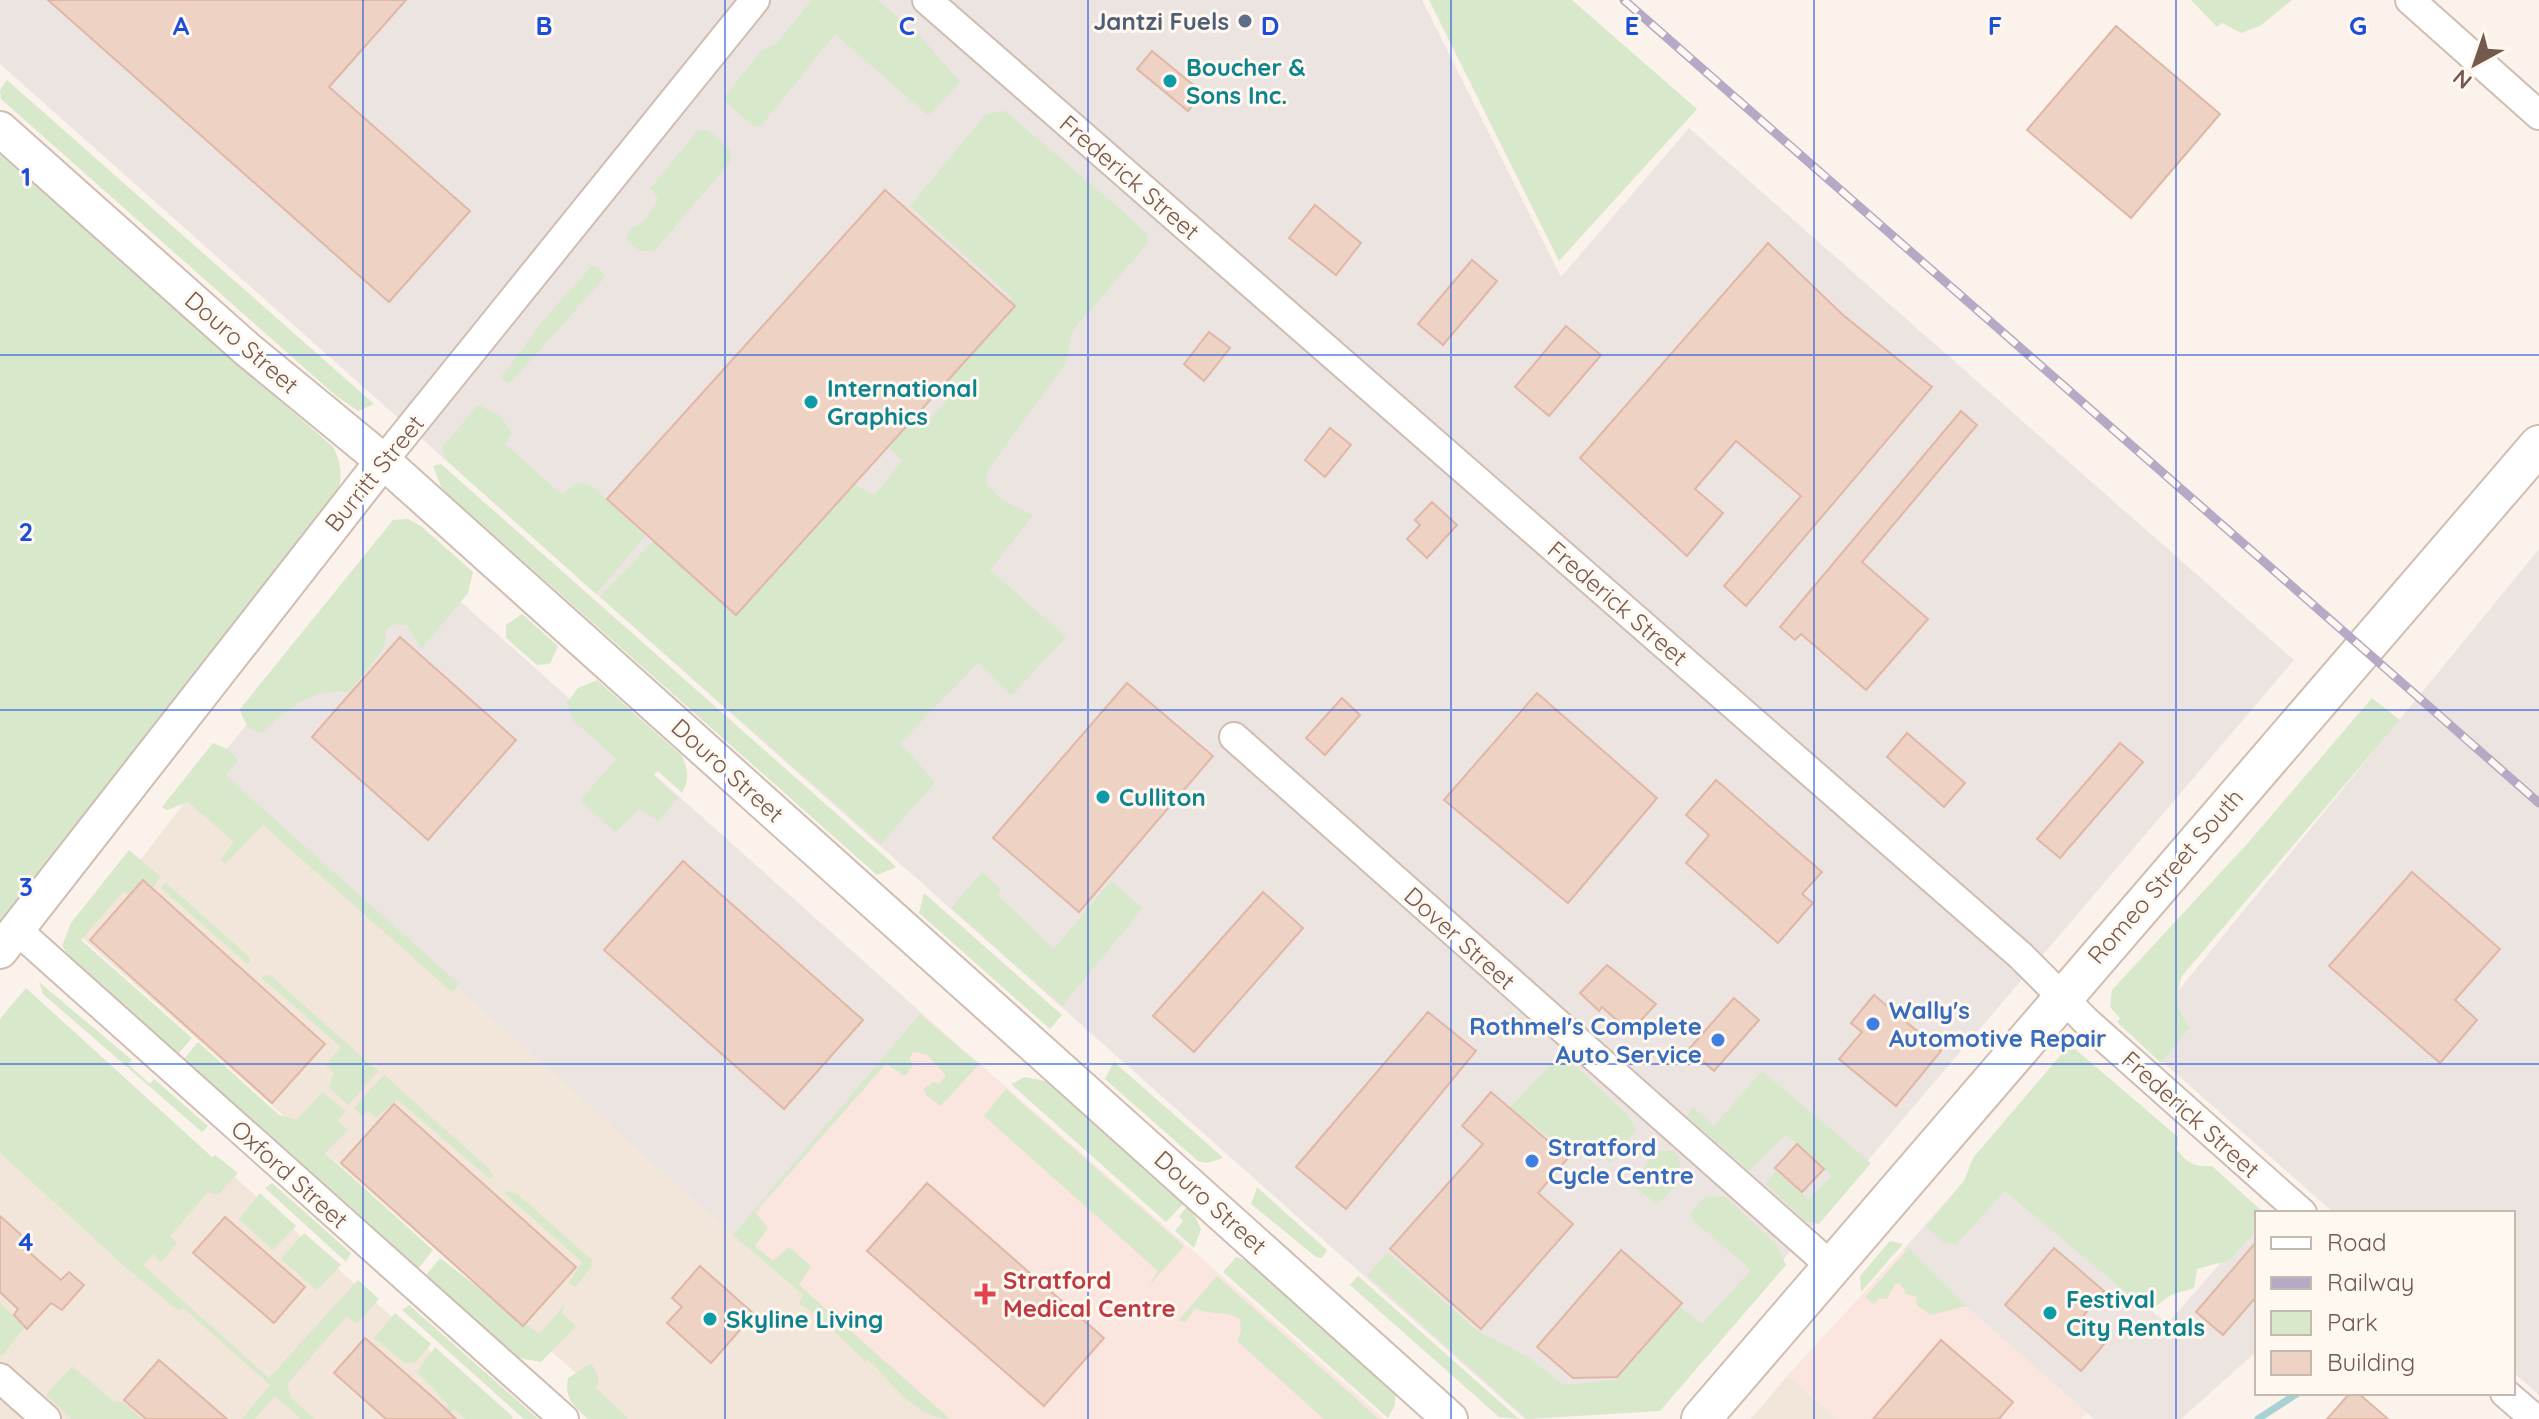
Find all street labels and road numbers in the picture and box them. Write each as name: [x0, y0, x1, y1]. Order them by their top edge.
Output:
street label: Frederick Street: [1054, 108, 1206, 246]
street label: Douro Street: [179, 284, 305, 400]
street label: Burritt Street: [318, 409, 430, 537]
street label: Frederick Street: [1542, 534, 1694, 672]
street label: Douro Street: [666, 712, 790, 828]
street label: Romeo Street South: [2081, 782, 2249, 970]
street label: Dover Street: [1398, 880, 1522, 996]
street label: Frederick Street: [2116, 1044, 2266, 1184]
street label: Oxford Street: [225, 1114, 355, 1234]
street label: Douro Street: [1149, 1144, 1273, 1260]

